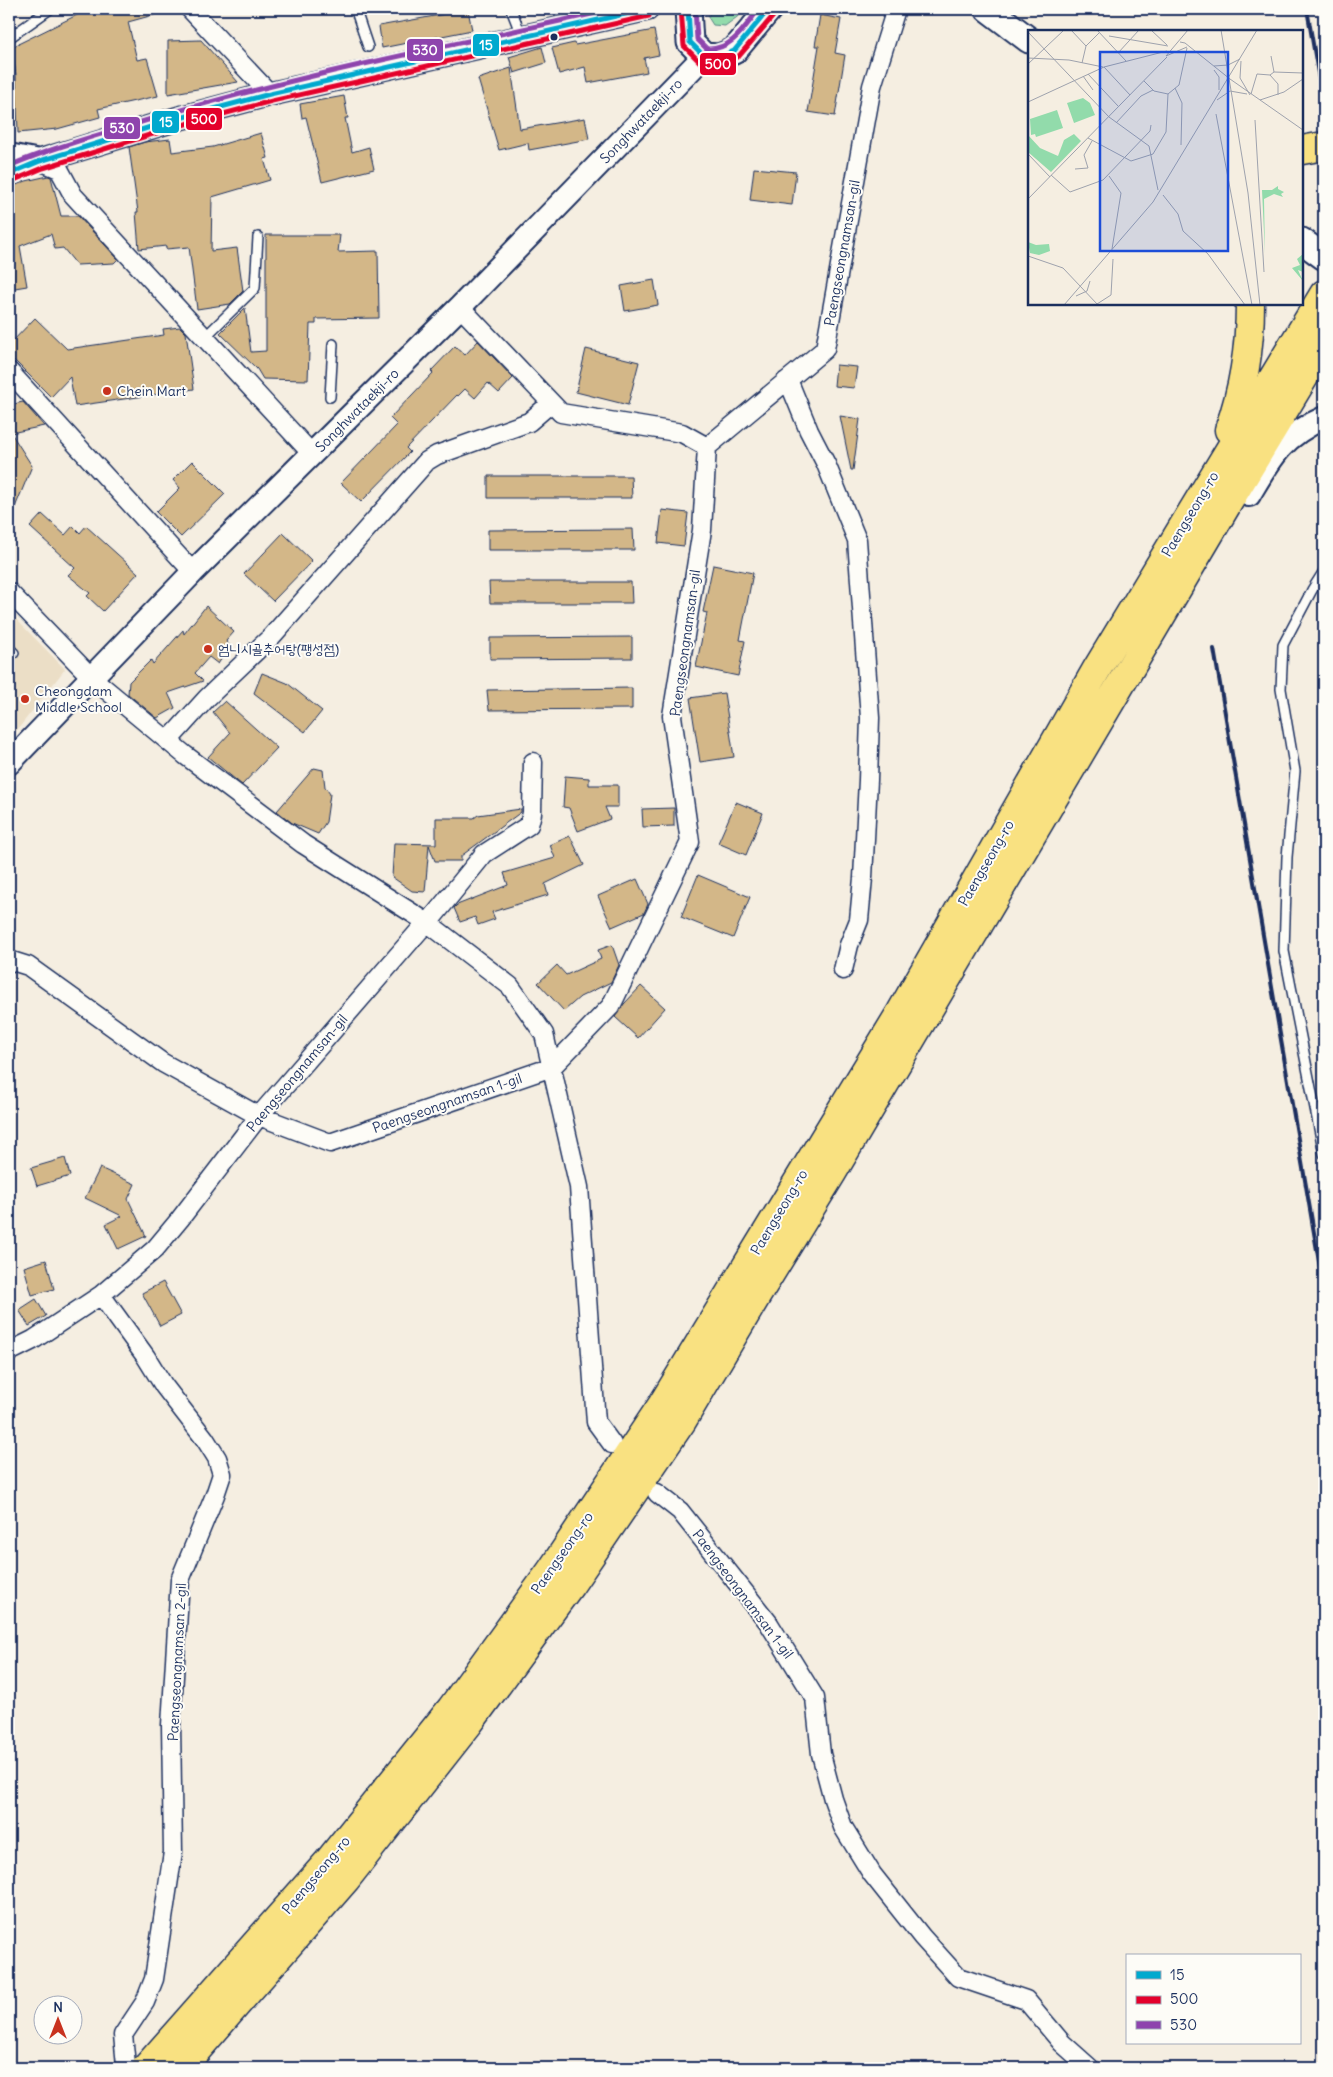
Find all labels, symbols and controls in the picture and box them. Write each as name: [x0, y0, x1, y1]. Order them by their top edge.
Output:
inset map: [1028, 30, 1303, 305]
unlabelled marker: [549, 32, 559, 42]
line badge: 15: [472, 33, 500, 57]
text: 15: [479, 36, 493, 54]
line badge: 530: [406, 38, 444, 62]
text: 530: [412, 41, 438, 59]
line badge: 500: [699, 52, 737, 76]
text: 500: [705, 55, 731, 73]
street label: Songhwataekji-ro: [596, 75, 686, 167]
line badge: 500: [185, 107, 223, 131]
line badge: 15: [151, 110, 180, 134]
text: 500: [191, 110, 217, 128]
text: 15: [159, 113, 173, 131]
line badge: 530: [103, 116, 141, 140]
text: 530: [109, 119, 135, 137]
street label: Paengseongnamsan-gil: [820, 179, 864, 327]
street label: Songhwataekji-ro: [311, 364, 403, 456]
place label: Chein Mart: [117, 382, 186, 400]
marker: Chein Mart: [101, 385, 113, 397]
street label: Paengseong-ro: [1157, 468, 1223, 560]
street label: Paengseongnamsan-gil: [666, 568, 704, 718]
place label: 엄니시골추어탕(팽성점): [218, 640, 339, 658]
marker: 엄니시골추어탕(팽성점): [202, 643, 214, 655]
place label: Cheongdam Middle School: [35, 682, 122, 716]
marker: Cheongdam Middle School: [19, 693, 31, 705]
street label: Paengseong-ro: [954, 817, 1018, 909]
street label: Paengseongnamsan-gil: [243, 1011, 351, 1135]
street label: Paengseongnamsan 1-gil: [370, 1069, 524, 1137]
street label: Paengseong-ro: [746, 1166, 812, 1258]
street label: Paengseong-ro: [527, 1508, 597, 1598]
street label: Paengseongnamsan 1-gil: [689, 1526, 797, 1662]
street label: Paengseongnamsan 2-gil: [164, 1582, 190, 1742]
street label: Paengseong-ro: [278, 1832, 354, 1918]
legend: [1126, 1954, 1300, 2044]
text: 15: [1170, 1965, 1185, 1984]
text: 500: [1170, 1989, 1198, 2008]
north arrow: [32, 1994, 82, 2044]
text: N: [53, 1998, 63, 2016]
text: 530: [1170, 2015, 1197, 2034]

